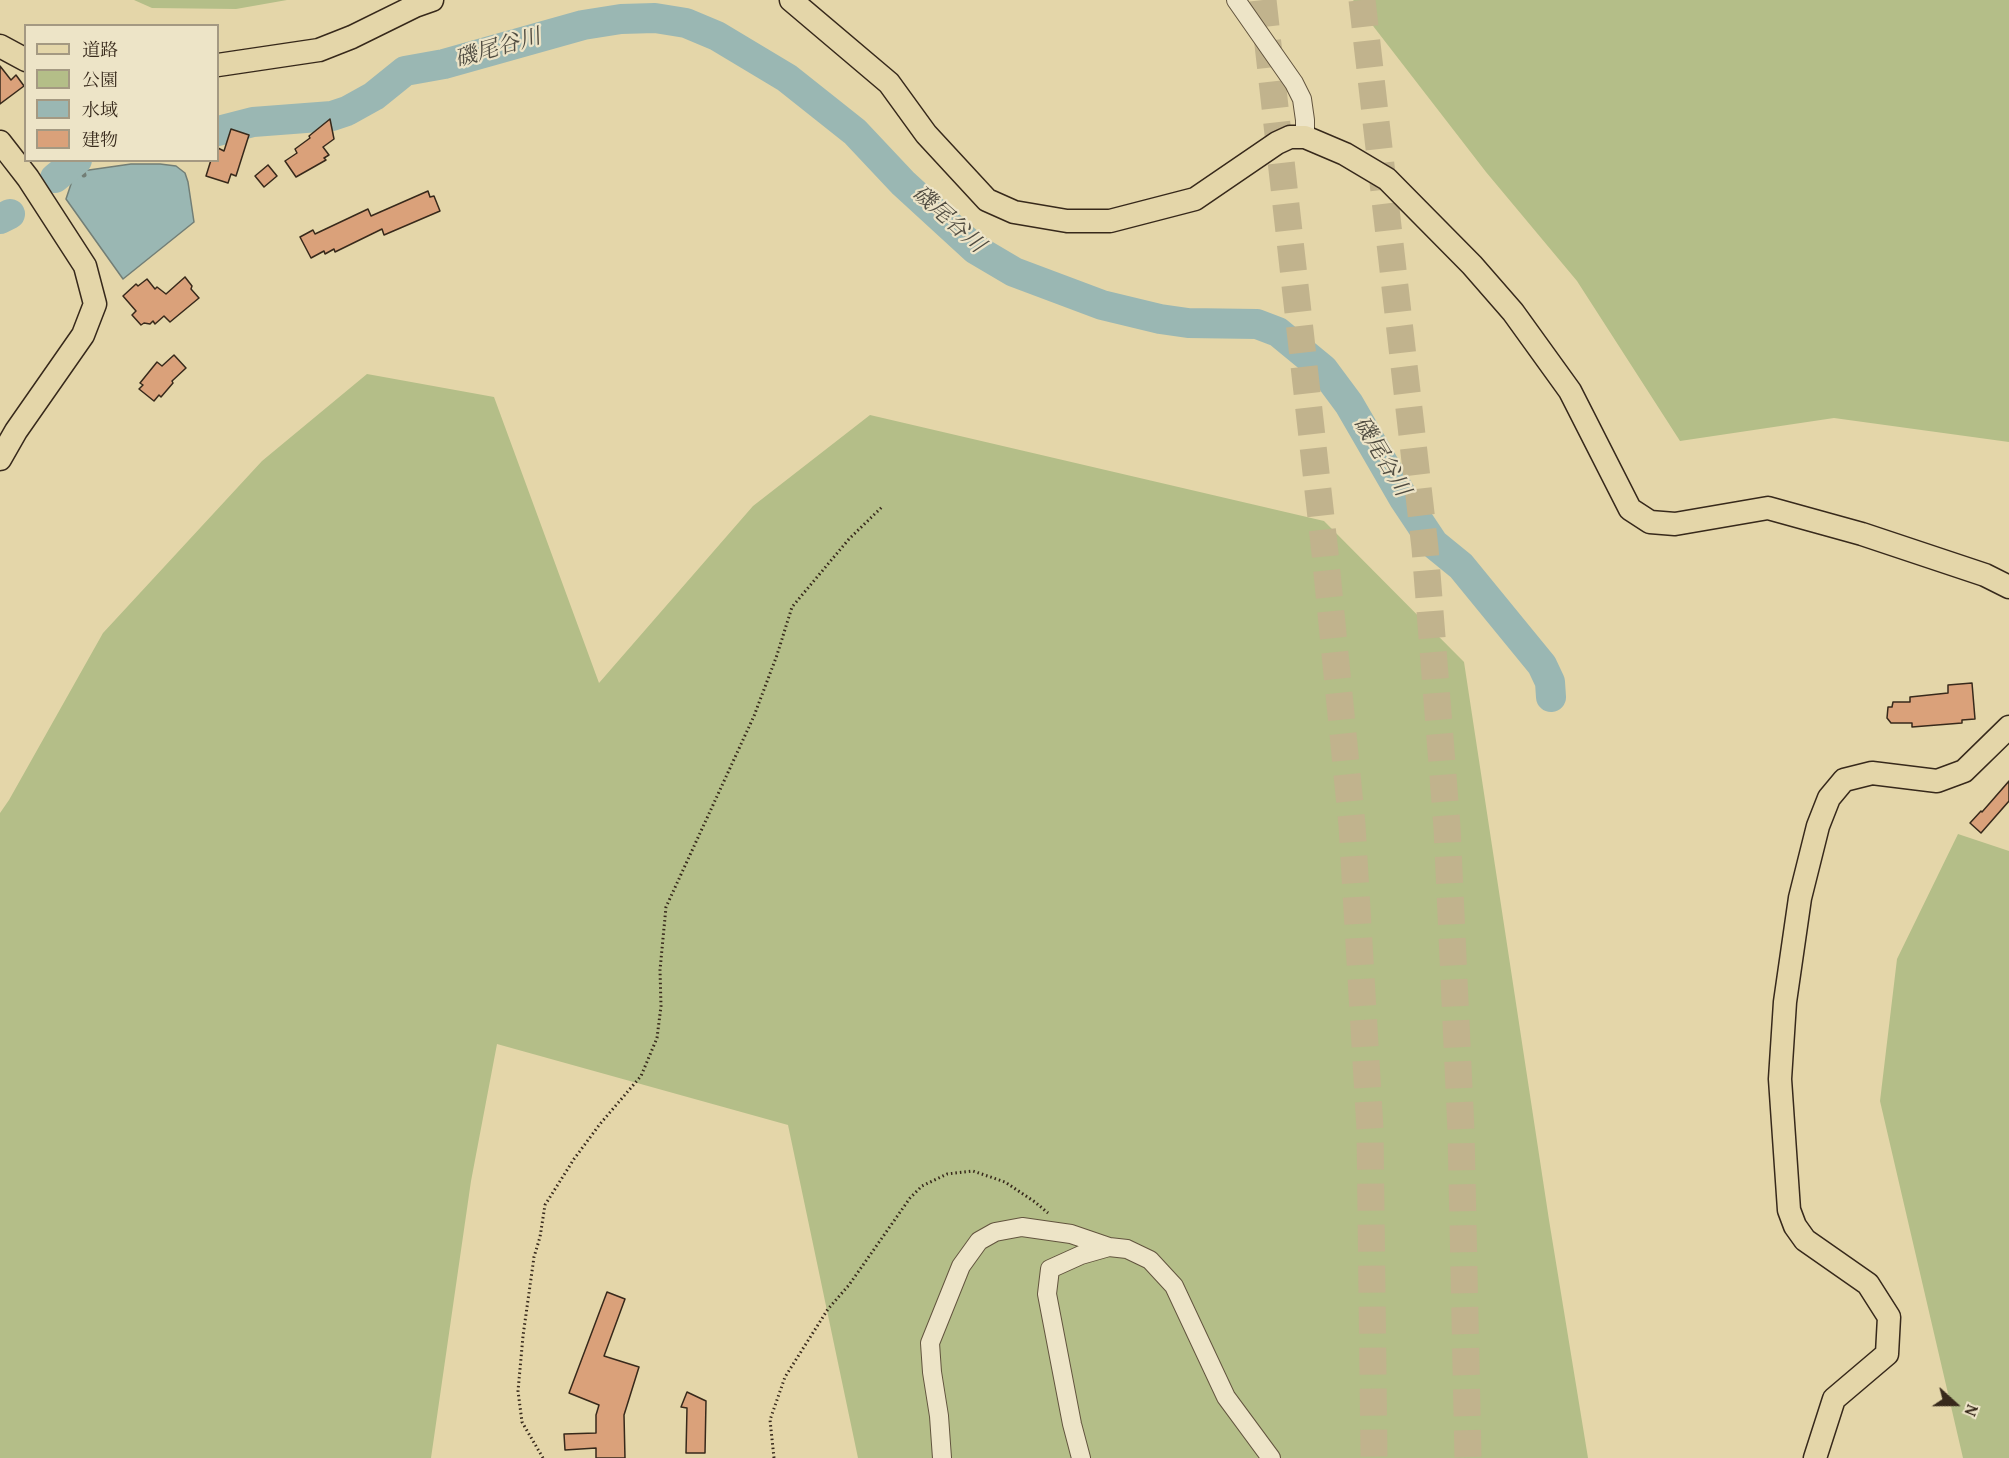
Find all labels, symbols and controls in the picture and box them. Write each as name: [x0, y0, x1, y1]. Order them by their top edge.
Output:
legend: [24, 24, 219, 162]
water label: 磯尾谷川: [452, 24, 544, 74]
text: 道路: [82, 36, 118, 63]
text: 公園: [82, 66, 118, 93]
text: 水域: [82, 96, 118, 123]
text: 建物: [82, 126, 118, 153]
water label: 磯尾谷川: [906, 181, 990, 259]
water label: 磯尾谷川: [1347, 412, 1415, 502]
north arrow: [1925, 1374, 1985, 1434]
text: N: [1959, 1401, 1985, 1420]

